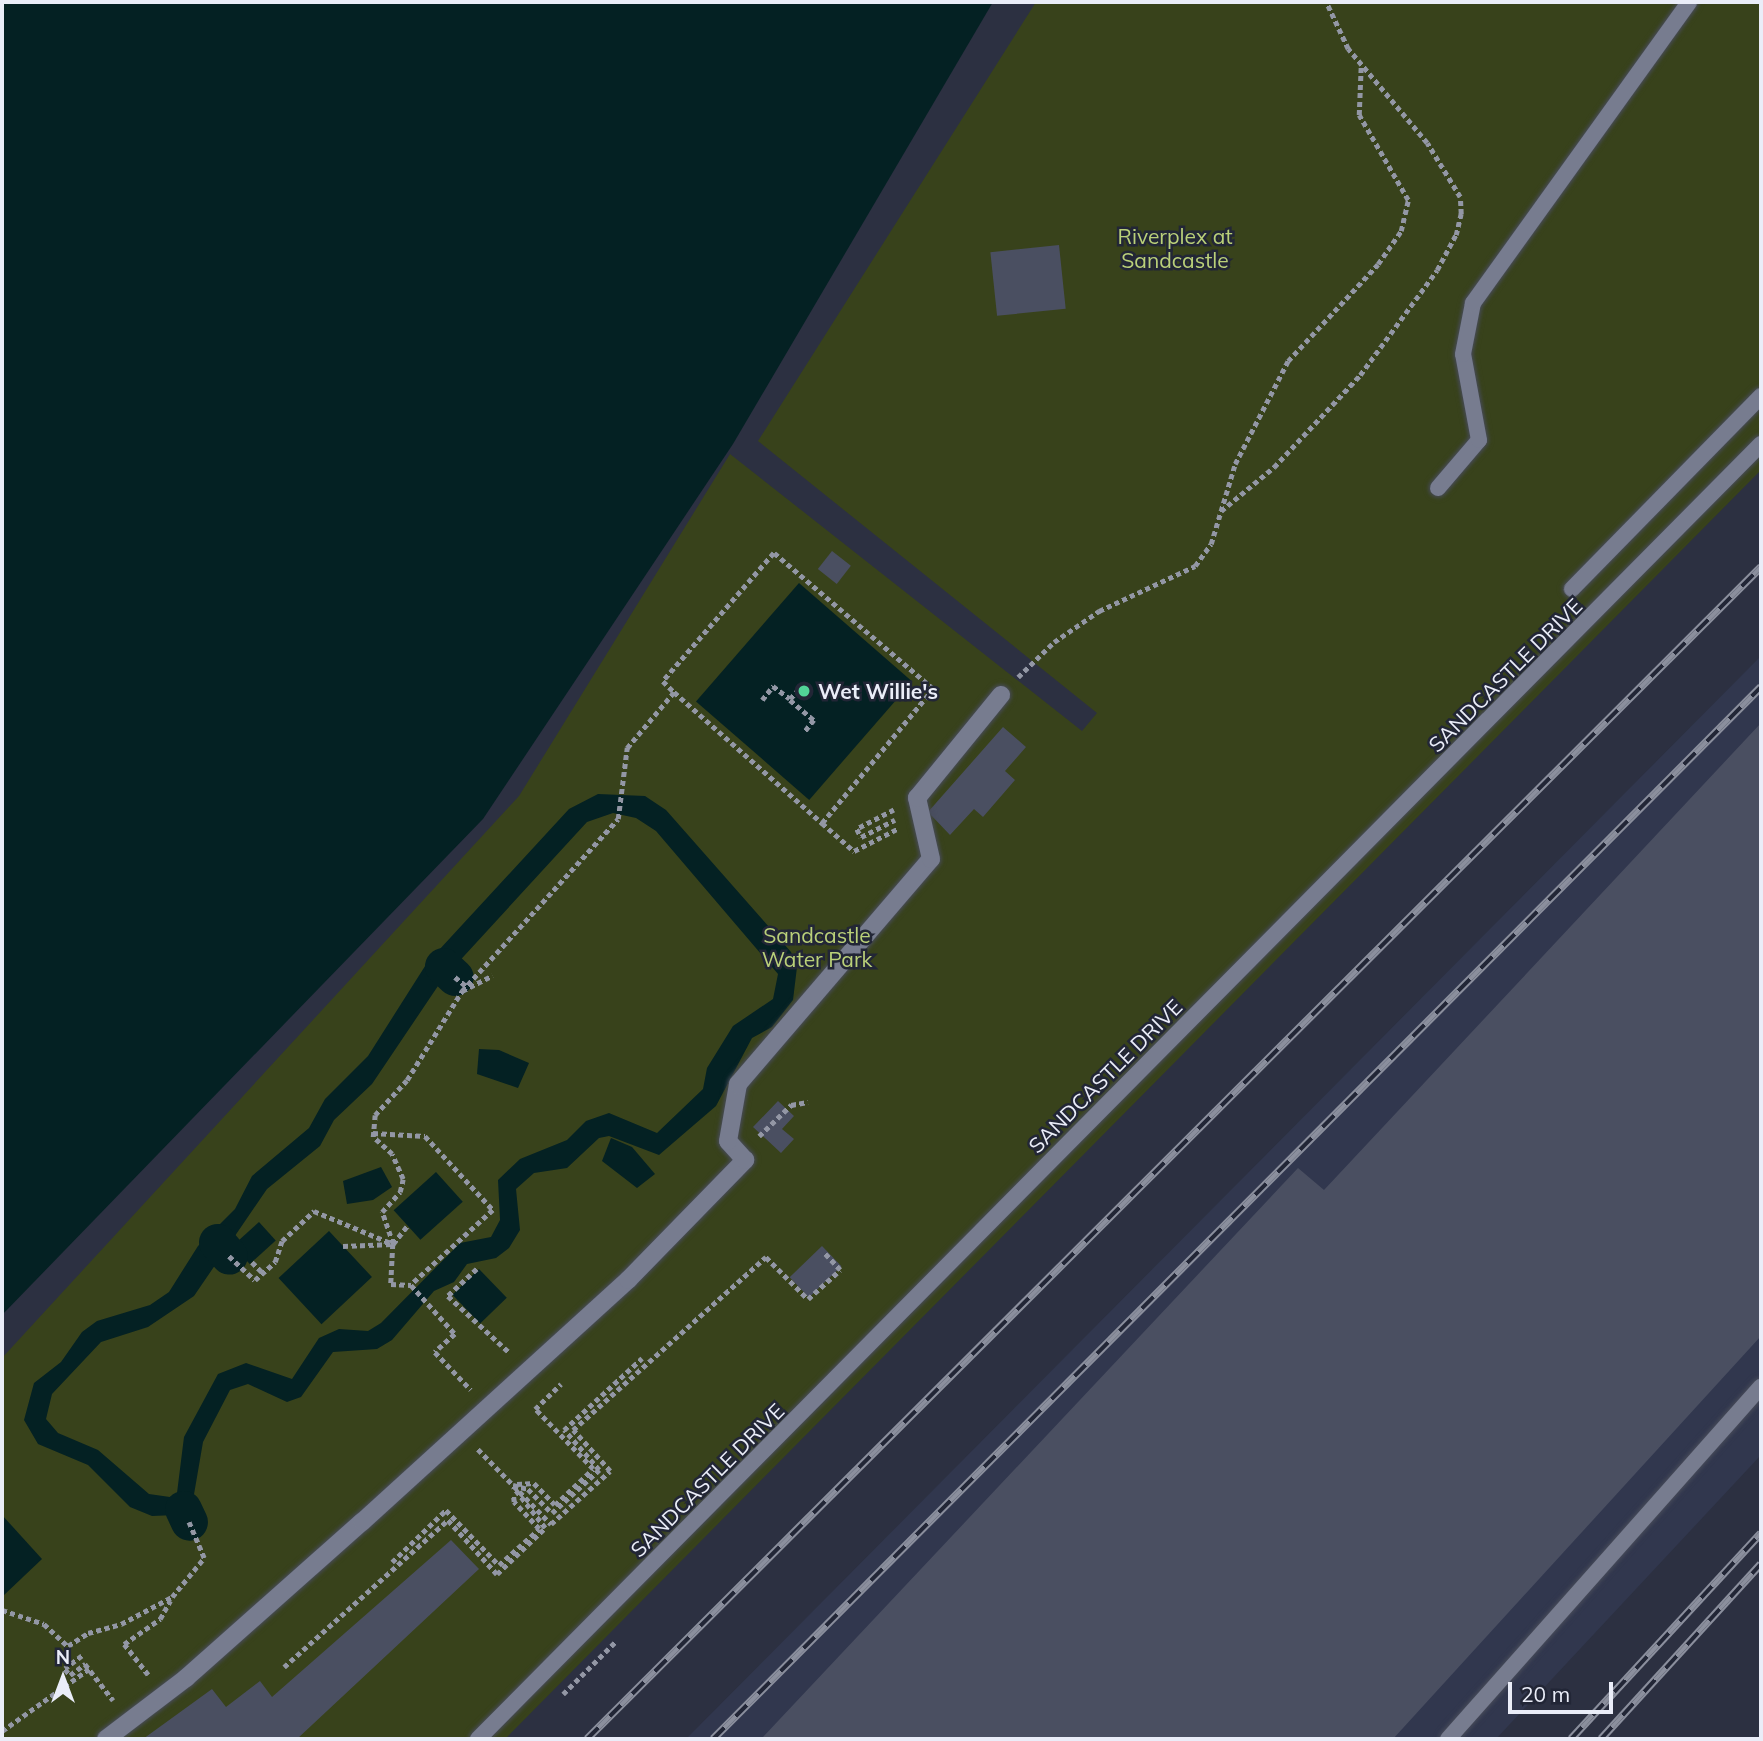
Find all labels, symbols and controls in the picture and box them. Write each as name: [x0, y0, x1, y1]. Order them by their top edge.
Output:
park label: Riverplex at Sandcastle: [1117, 223, 1233, 273]
street label: SANDCASTLE DRIVE: [1423, 593, 1587, 757]
place label: Wet Willie's: [818, 678, 938, 704]
marker: Wet Willie's: [796, 683, 812, 699]
park label: Sandcastle Water Park: [762, 922, 872, 972]
street label: SANDCASTLE DRIVE: [1023, 994, 1187, 1158]
street label: SANDCASTLE DRIVE: [625, 1398, 789, 1562]
north arrow: [28, 1643, 98, 1713]
text: N: [56, 1645, 70, 1669]
scale bar: [1511, 1668, 1616, 1712]
text: 20 m: [1521, 1681, 1570, 1707]

